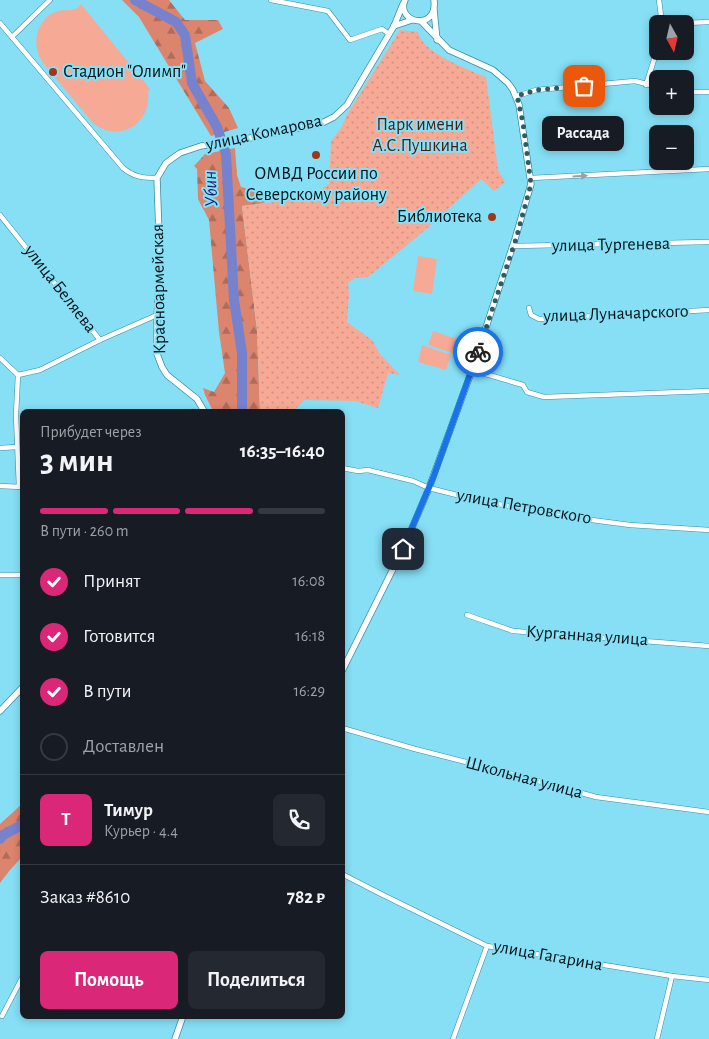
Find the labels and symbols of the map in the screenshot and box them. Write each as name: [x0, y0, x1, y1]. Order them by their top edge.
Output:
north arrow: [649, 15, 694, 60]
place label: Стадион "Олимп": [63, 63, 186, 81]
pin: [563, 65, 605, 107]
marker: Стадион "Олимп": [47, 66, 59, 78]
street label: улица Комарова: [203, 112, 324, 154]
park label: Парк имени А.С.Пушкина: [372, 116, 468, 155]
callout: Рассада: [543, 116, 625, 151]
marker: ОМВД России по Северскому району: [310, 149, 322, 161]
place label: ОМВД России по Северскому району: [245, 165, 387, 204]
water label: Убин: [201, 170, 221, 208]
one-way arrow: [572, 171, 588, 179]
place label: Библиотека: [397, 207, 482, 226]
marker: Библиотека: [486, 211, 498, 223]
street label: Красноармейская: [149, 224, 169, 354]
street label: улица Тургенева: [551, 235, 670, 255]
street label: улица Беляева: [20, 241, 100, 336]
street label: улица Луначарского: [542, 302, 689, 326]
courier: [453, 327, 503, 377]
street label: улица Петровского: [454, 486, 593, 528]
pin: [382, 528, 424, 570]
street label: Курганная улица: [525, 623, 649, 649]
street label: Школьная улица: [463, 754, 585, 802]
street label: улица Гагарина: [491, 937, 604, 974]

